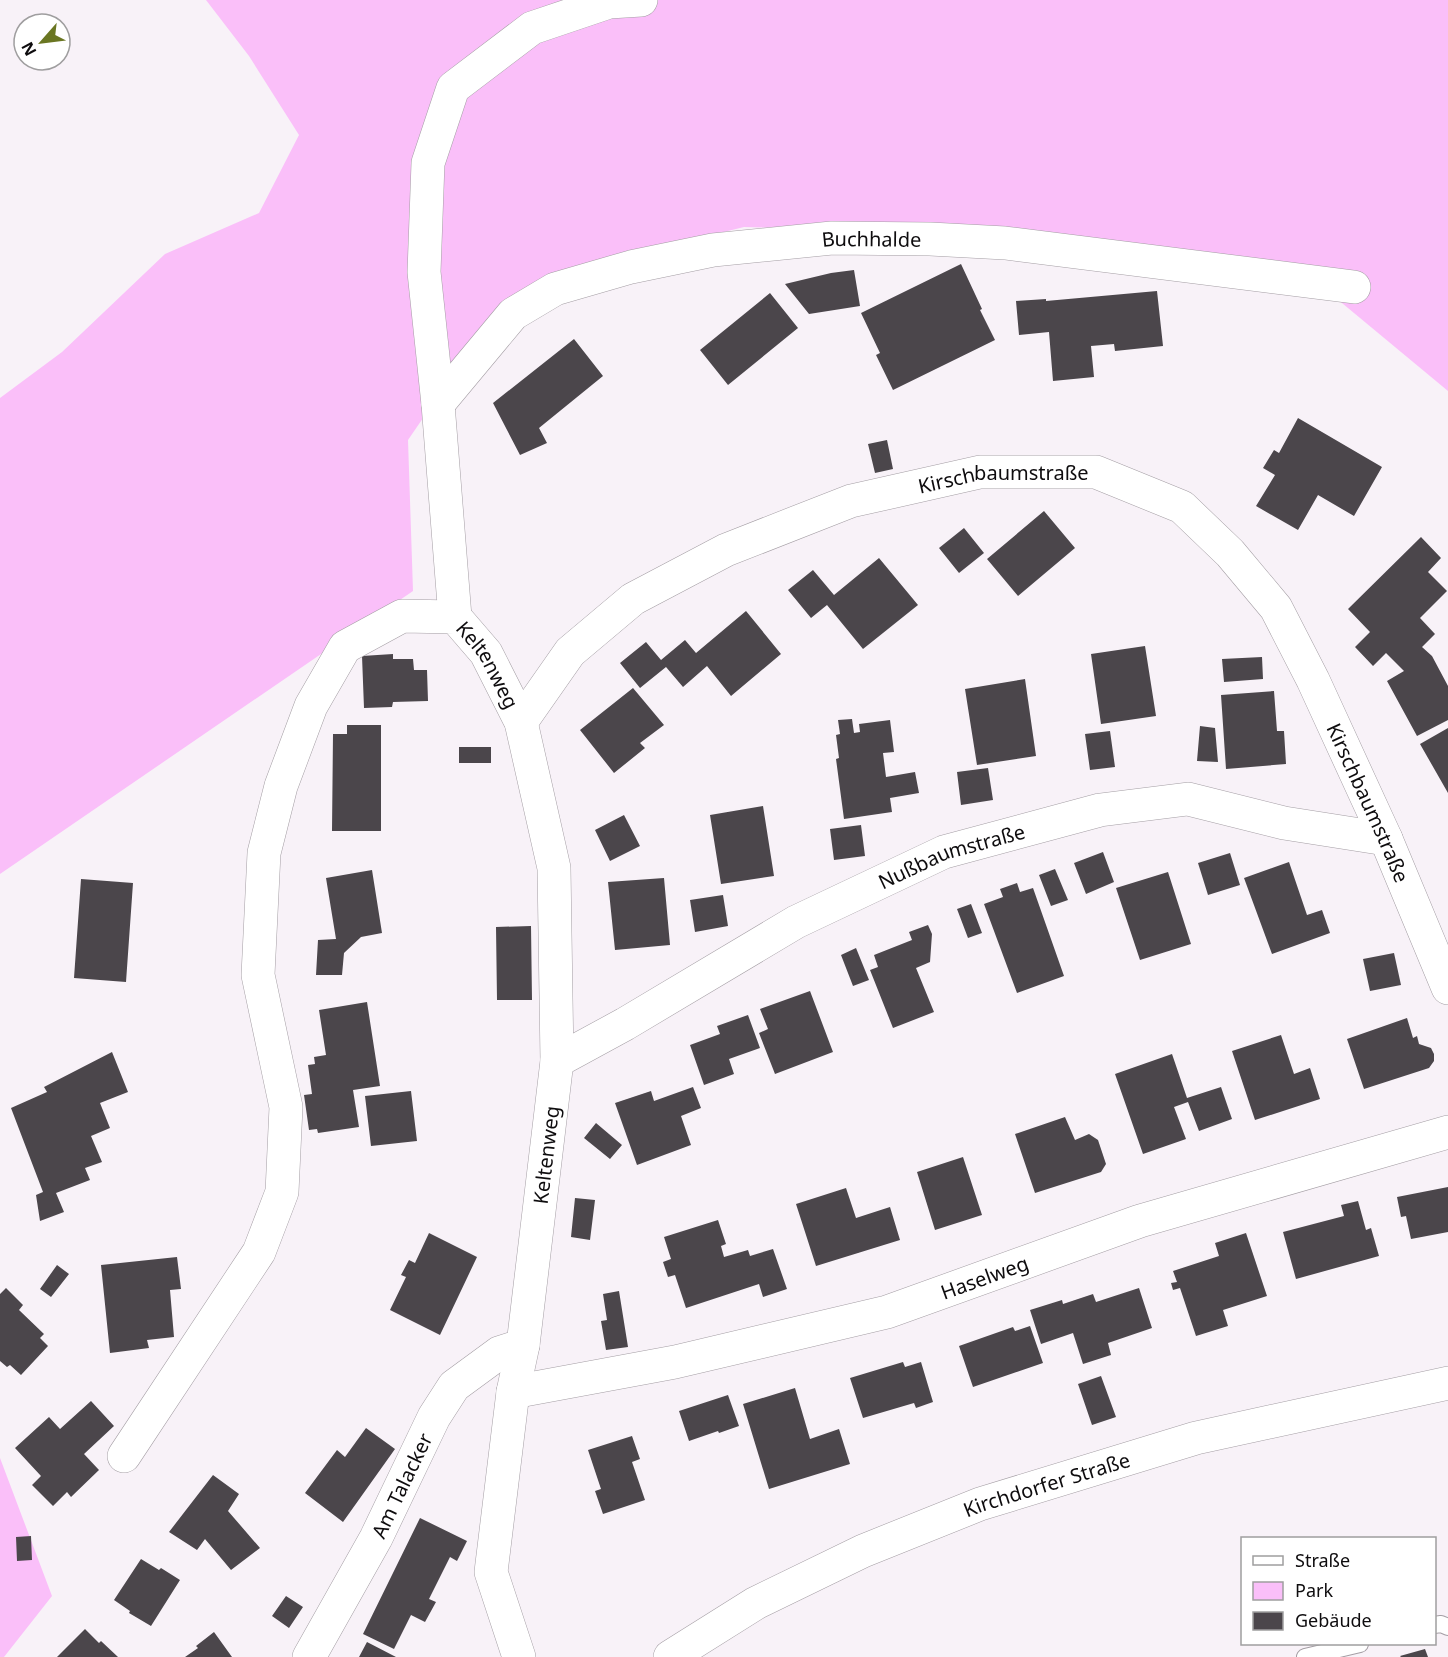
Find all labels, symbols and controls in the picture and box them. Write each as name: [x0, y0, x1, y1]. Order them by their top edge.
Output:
north arrow: [12, 12, 72, 72]
text: N: [16, 38, 42, 60]
street label: Buchhalde: [820, 224, 922, 252]
street label: Kirschbaumstraße: [915, 459, 1089, 499]
street label: Keltenweg: [451, 615, 525, 713]
street label: Kirschbaumstraße: [1321, 719, 1416, 886]
street label: Nußbaumstraße: [874, 817, 1028, 895]
street label: Keltenweg: [527, 1104, 565, 1206]
street label: Haselweg: [937, 1249, 1032, 1305]
street label: Am Talacker: [365, 1428, 438, 1542]
street label: Kirchdorfer Straße: [959, 1446, 1133, 1523]
legend: [1241, 1537, 1436, 1645]
text: Straße: [1295, 1548, 1350, 1572]
text: Park: [1295, 1578, 1333, 1602]
text: Gebäude: [1295, 1608, 1372, 1632]

